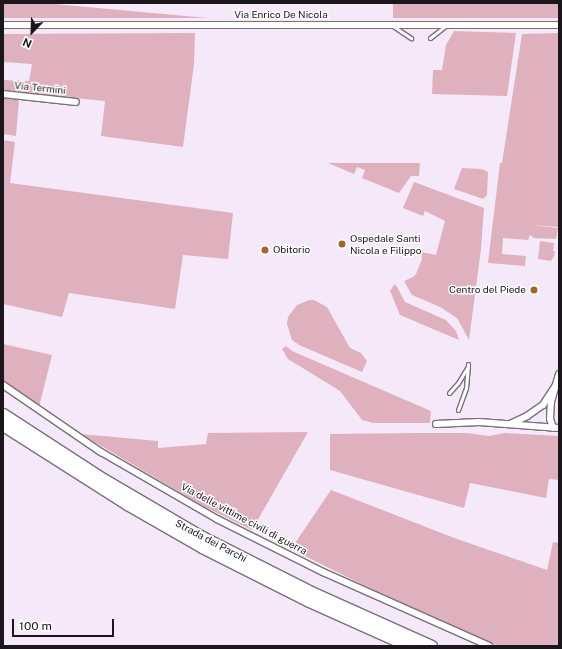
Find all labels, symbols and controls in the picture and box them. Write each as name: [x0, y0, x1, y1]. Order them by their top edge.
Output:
street label: Via Enrico De Nicola: [234, 9, 328, 21]
north arrow: [12, 12, 52, 52]
text: N: [21, 36, 34, 50]
street label: Via Termini: [14, 79, 66, 97]
place label: Ospedale Santi Nicola e Filippo: [350, 232, 422, 256]
marker: Ospedale Santi Nicola e Filippo: [337, 239, 347, 249]
place label: Obitorio: [273, 244, 310, 256]
marker: Obitorio: [260, 245, 270, 255]
place label: Centro del Piede: [449, 284, 526, 296]
marker: Centro del Piede: [529, 285, 539, 295]
street label: Via delle vittime civili di guerra: [179, 480, 309, 558]
street label: Strada dei Parchi: [173, 517, 249, 565]
scale bar: [14, 611, 116, 637]
text: 100 m: [19, 619, 52, 633]

